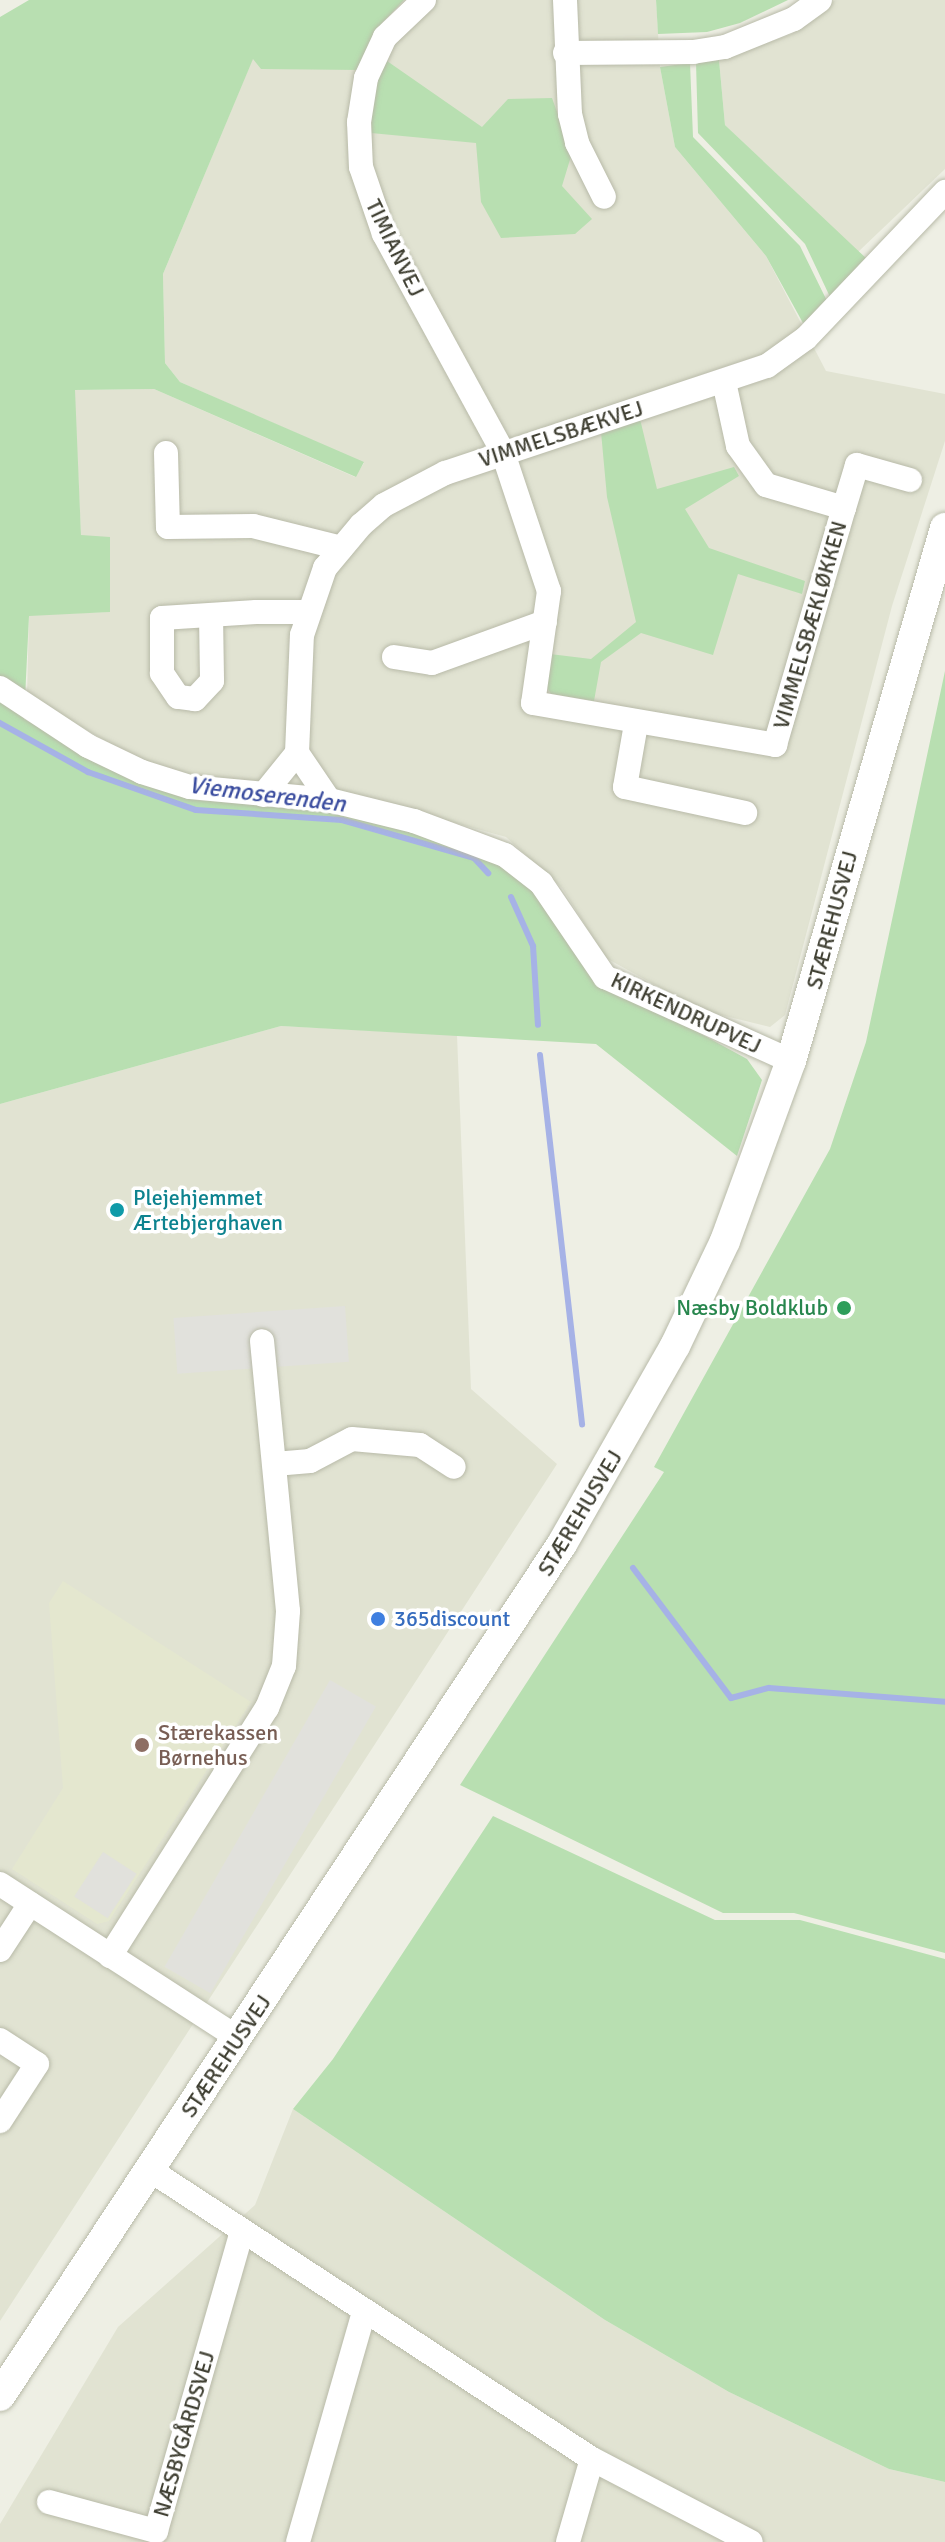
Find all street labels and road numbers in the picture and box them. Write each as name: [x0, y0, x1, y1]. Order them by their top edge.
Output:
street label: TIMIANVEJ: [360, 195, 430, 301]
street label: VIMMELSBÆKVEJ: [476, 395, 646, 473]
street label: VIMMELSBÆKLØKKEN: [768, 518, 852, 732]
street label: STÆREHUSVEJ: [801, 848, 863, 992]
street label: KIRKENDRUPVEJ: [607, 967, 765, 1059]
street label: STÆREHUSVEJ: [532, 1445, 628, 1581]
street label: STÆREHUSVEJ: [175, 1990, 277, 2122]
street label: NÆSBYGÅRDSVEJ: [148, 2348, 220, 2520]

